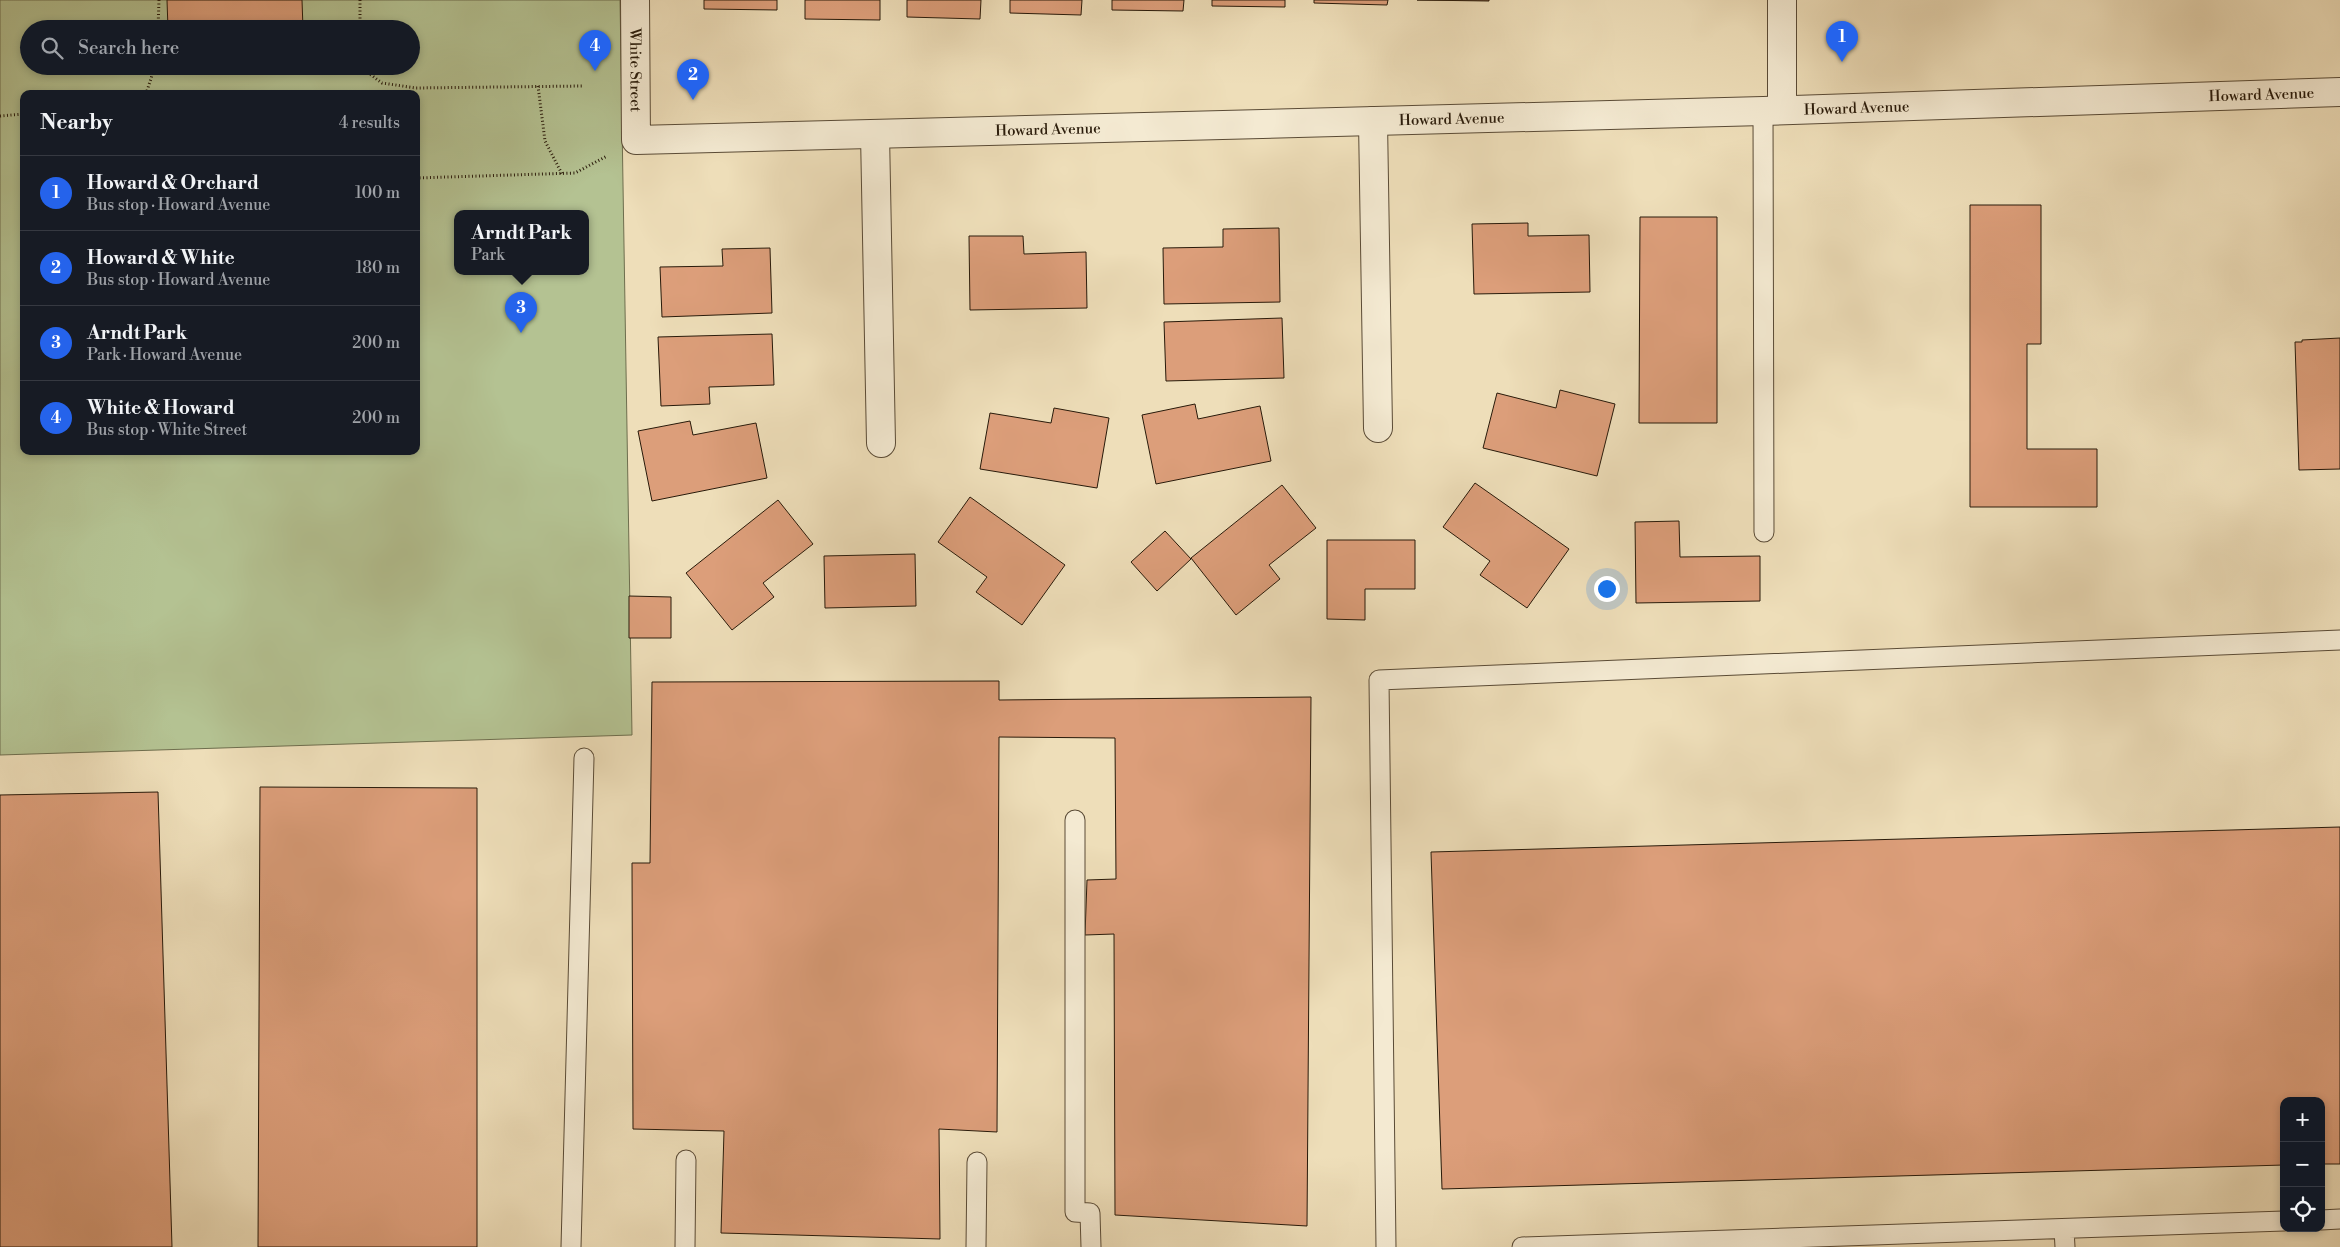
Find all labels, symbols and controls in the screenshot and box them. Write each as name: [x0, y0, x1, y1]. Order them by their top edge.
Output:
search box: [20, 20, 420, 75]
pin: 1: [1826, 21, 1858, 62]
street label: White Street: [625, 27, 645, 113]
pin: 4: [579, 30, 611, 71]
icon: search: [38, 34, 66, 62]
text: Search here: [78, 36, 179, 60]
pin: 2: [677, 59, 709, 100]
street label: Howard Avenue: [2208, 84, 2315, 106]
street label: Howard Avenue: [1803, 97, 1910, 120]
street label: Howard Avenue: [1399, 109, 1505, 130]
text: Nearby: [40, 110, 113, 136]
text: 4 results: [339, 113, 400, 133]
street label: Howard Avenue: [995, 119, 1101, 141]
text: Howard & Orchard: [87, 171, 259, 195]
text: 1: [52, 183, 60, 203]
text: 100 m: [355, 183, 400, 203]
text: Bus stop · Howard Avenue: [87, 195, 270, 215]
popup: [454, 210, 589, 275]
text: Arndt Park: [471, 221, 572, 245]
text: Park: [471, 245, 505, 265]
text: Howard & White: [87, 246, 235, 270]
text: 2: [51, 258, 61, 278]
text: 180 m: [356, 258, 400, 278]
text: Bus stop · Howard Avenue: [87, 270, 270, 290]
pin: 3: [505, 292, 537, 333]
text: Arndt Park: [87, 321, 187, 345]
text: 3: [51, 333, 61, 353]
text: 200 m: [352, 333, 400, 353]
text: Park · Howard Avenue: [87, 345, 242, 365]
text: White & Howard: [87, 396, 235, 420]
text: 4: [51, 408, 61, 428]
text: 200 m: [352, 408, 400, 428]
text: Bus stop · White Street: [87, 420, 247, 440]
your location: [1594, 576, 1620, 602]
map controls: [2280, 1097, 2325, 1232]
button: +: [2280, 1097, 2325, 1142]
button: −: [2280, 1142, 2325, 1187]
button: locate: [2280, 1187, 2325, 1232]

